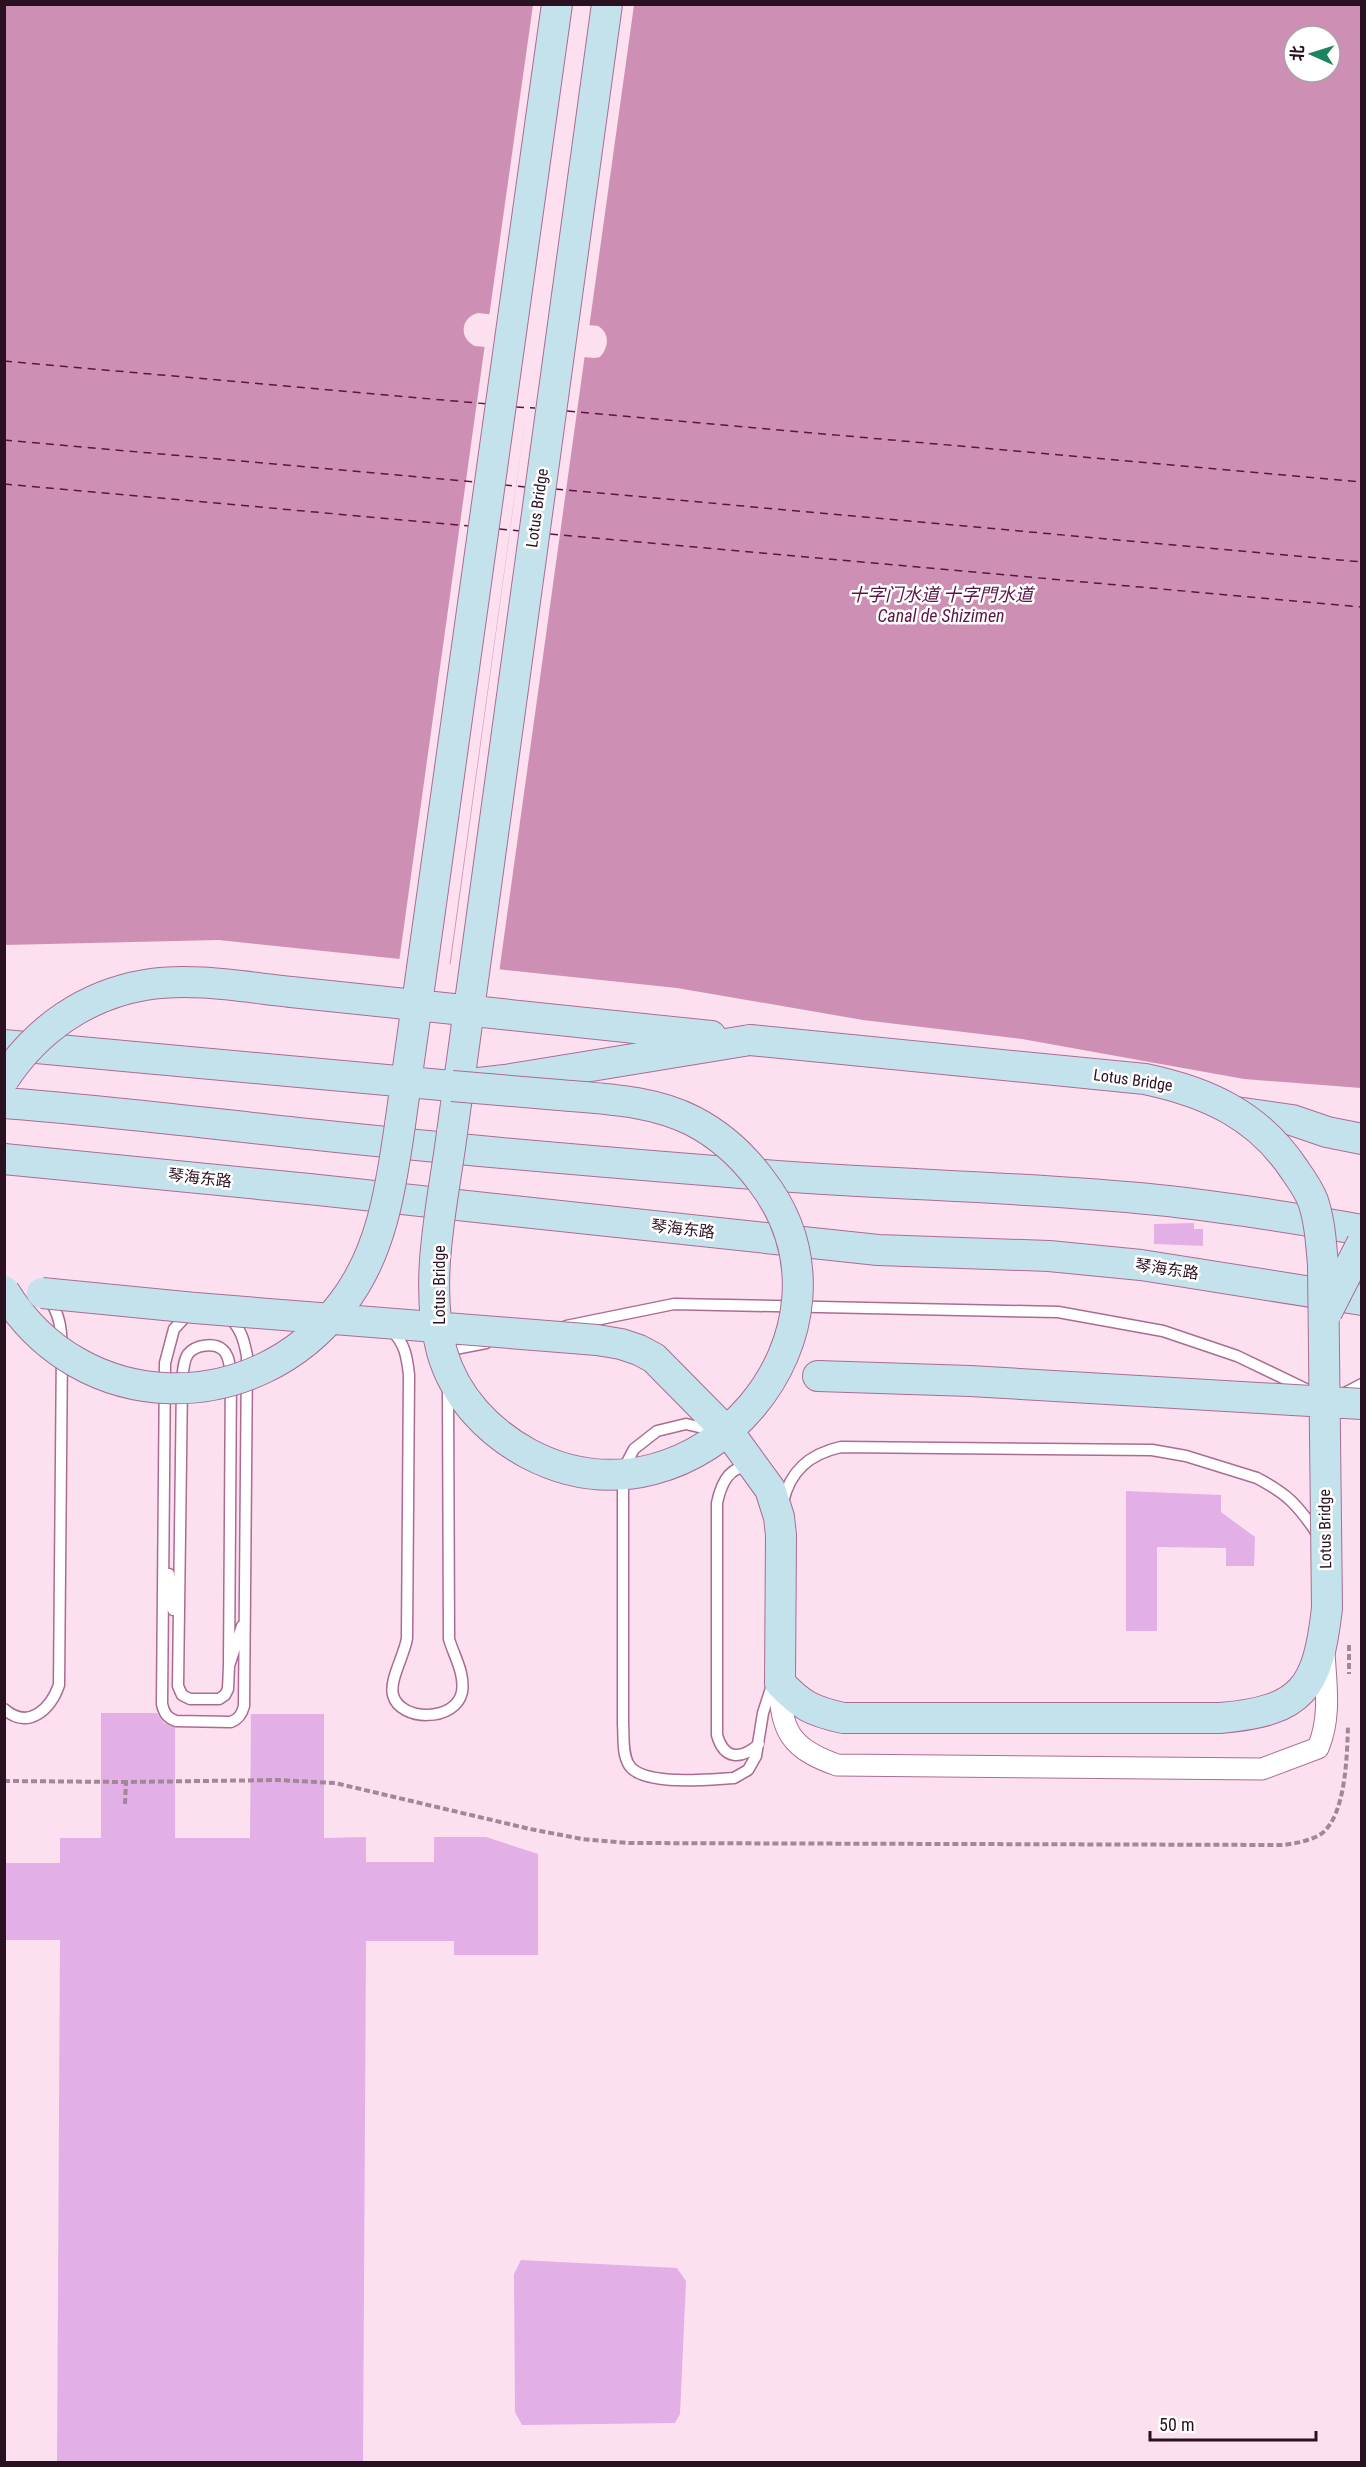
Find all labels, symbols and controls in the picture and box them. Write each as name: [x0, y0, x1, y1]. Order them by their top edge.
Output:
north arrow: [1282, 24, 1342, 84]
text: 北: [1288, 45, 1307, 62]
street label: Lotus Bridge: [522, 467, 552, 549]
water label: 十字门水道 十字門水道 Canal de Shizimen: [849, 584, 1036, 626]
street label: Lotus Bridge: [1092, 1065, 1174, 1095]
street label: 琴海东路: [167, 1165, 233, 1191]
street label: 琴海东路: [650, 1216, 716, 1242]
street label: Lotus Bridge: [430, 1245, 449, 1325]
street label: 琴海东路: [1134, 1255, 1200, 1283]
street label: Lotus Bridge: [1315, 1489, 1335, 1569]
scale bar: [1150, 2404, 1316, 2442]
text: 50 m: [1159, 2414, 1194, 2435]

